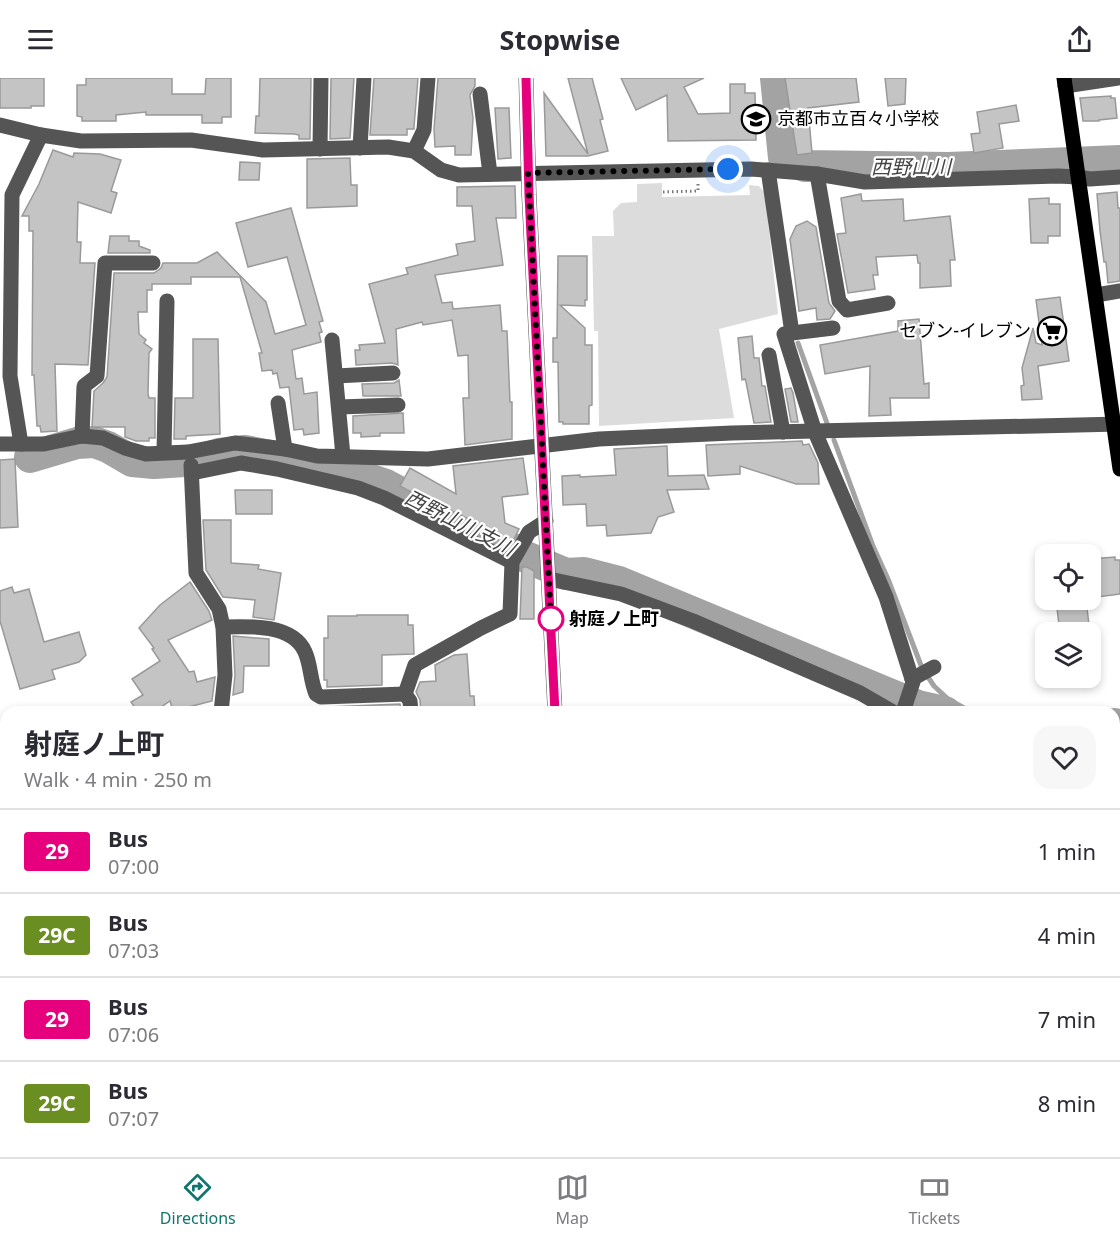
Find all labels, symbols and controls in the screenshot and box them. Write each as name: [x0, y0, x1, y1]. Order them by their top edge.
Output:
text: Stopwise: [500, 21, 620, 58]
icon: menu: [24, 23, 57, 56]
icon: share: [1063, 23, 1096, 56]
school or university icon: 京都市立百々小学校: [740, 103, 772, 135]
place label: 京都市立百々小学校: [777, 106, 939, 130]
water label: 西野山川: [871, 153, 953, 180]
your location: [713, 154, 743, 184]
supermarket icon: セブン-イレブン: [1036, 315, 1068, 347]
place label: セブン-イレブン: [899, 318, 1031, 342]
water label: 西野山川支川: [401, 483, 522, 563]
map controls: [1035, 544, 1101, 688]
button: locate: [1035, 544, 1101, 610]
marker: 射庭ノ上町: [538, 606, 564, 632]
place label: 射庭ノ上町: [569, 606, 659, 630]
button: layers: [1035, 622, 1101, 688]
text: 射庭ノ上町: [24, 724, 164, 762]
button: heart: [1033, 726, 1096, 789]
text: Walk · 4 min · 250 m: [24, 766, 212, 793]
text: Bus: [108, 823, 148, 853]
text: 1 min: [1038, 836, 1096, 866]
text: 29: [45, 837, 69, 865]
text: 07:00: [108, 853, 159, 880]
text: Bus: [108, 907, 148, 937]
text: 4 min: [1038, 920, 1096, 950]
text: 29C: [38, 921, 76, 949]
text: 07:03: [108, 937, 159, 964]
text: Bus: [108, 991, 148, 1021]
text: 7 min: [1038, 1004, 1096, 1034]
text: 29: [45, 1005, 69, 1033]
text: 07:06: [108, 1021, 159, 1048]
text: Bus: [108, 1075, 148, 1105]
text: 8 min: [1038, 1088, 1096, 1118]
text: 29C: [38, 1089, 76, 1117]
text: 07:07: [108, 1105, 159, 1132]
tab: Directions: [160, 1171, 236, 1229]
tab: Map: [555, 1171, 589, 1229]
tab: Tickets: [908, 1171, 960, 1229]

